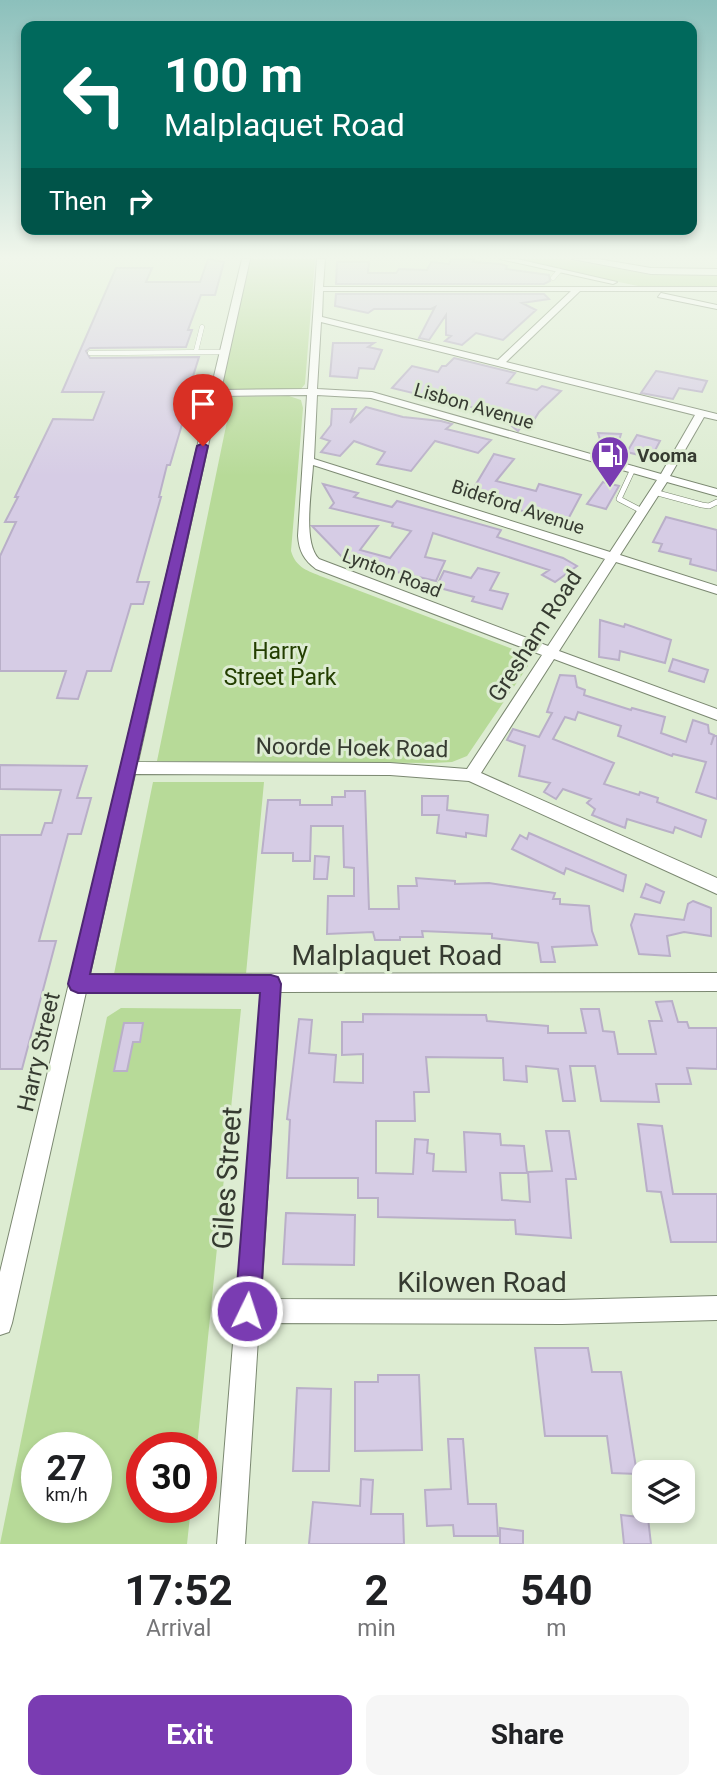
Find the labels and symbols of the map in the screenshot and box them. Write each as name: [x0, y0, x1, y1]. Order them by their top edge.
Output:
pin: [173, 374, 233, 446]
street label: Lisbon Avenue: [411, 378, 537, 434]
fuel station icon: Vooma: [589, 434, 631, 489]
place label: Vooma: [637, 444, 697, 467]
street label: Bideford Avenue: [449, 475, 587, 539]
street label: Lynton Road: [339, 544, 445, 602]
street label: Gresham Road: [483, 565, 587, 707]
park label: Harry Street Park: [224, 638, 337, 691]
street label: Noorde Hoek Road: [255, 733, 449, 763]
street label: Malplaquet Road: [292, 939, 502, 972]
street label: Harry Street: [12, 990, 66, 1114]
street label: Giles Street: [206, 1106, 248, 1250]
street label: Kilowen Road: [397, 1266, 567, 1299]
position arrow: [210, 1274, 284, 1348]
speed limit sign: 30: [126, 1432, 217, 1523]

